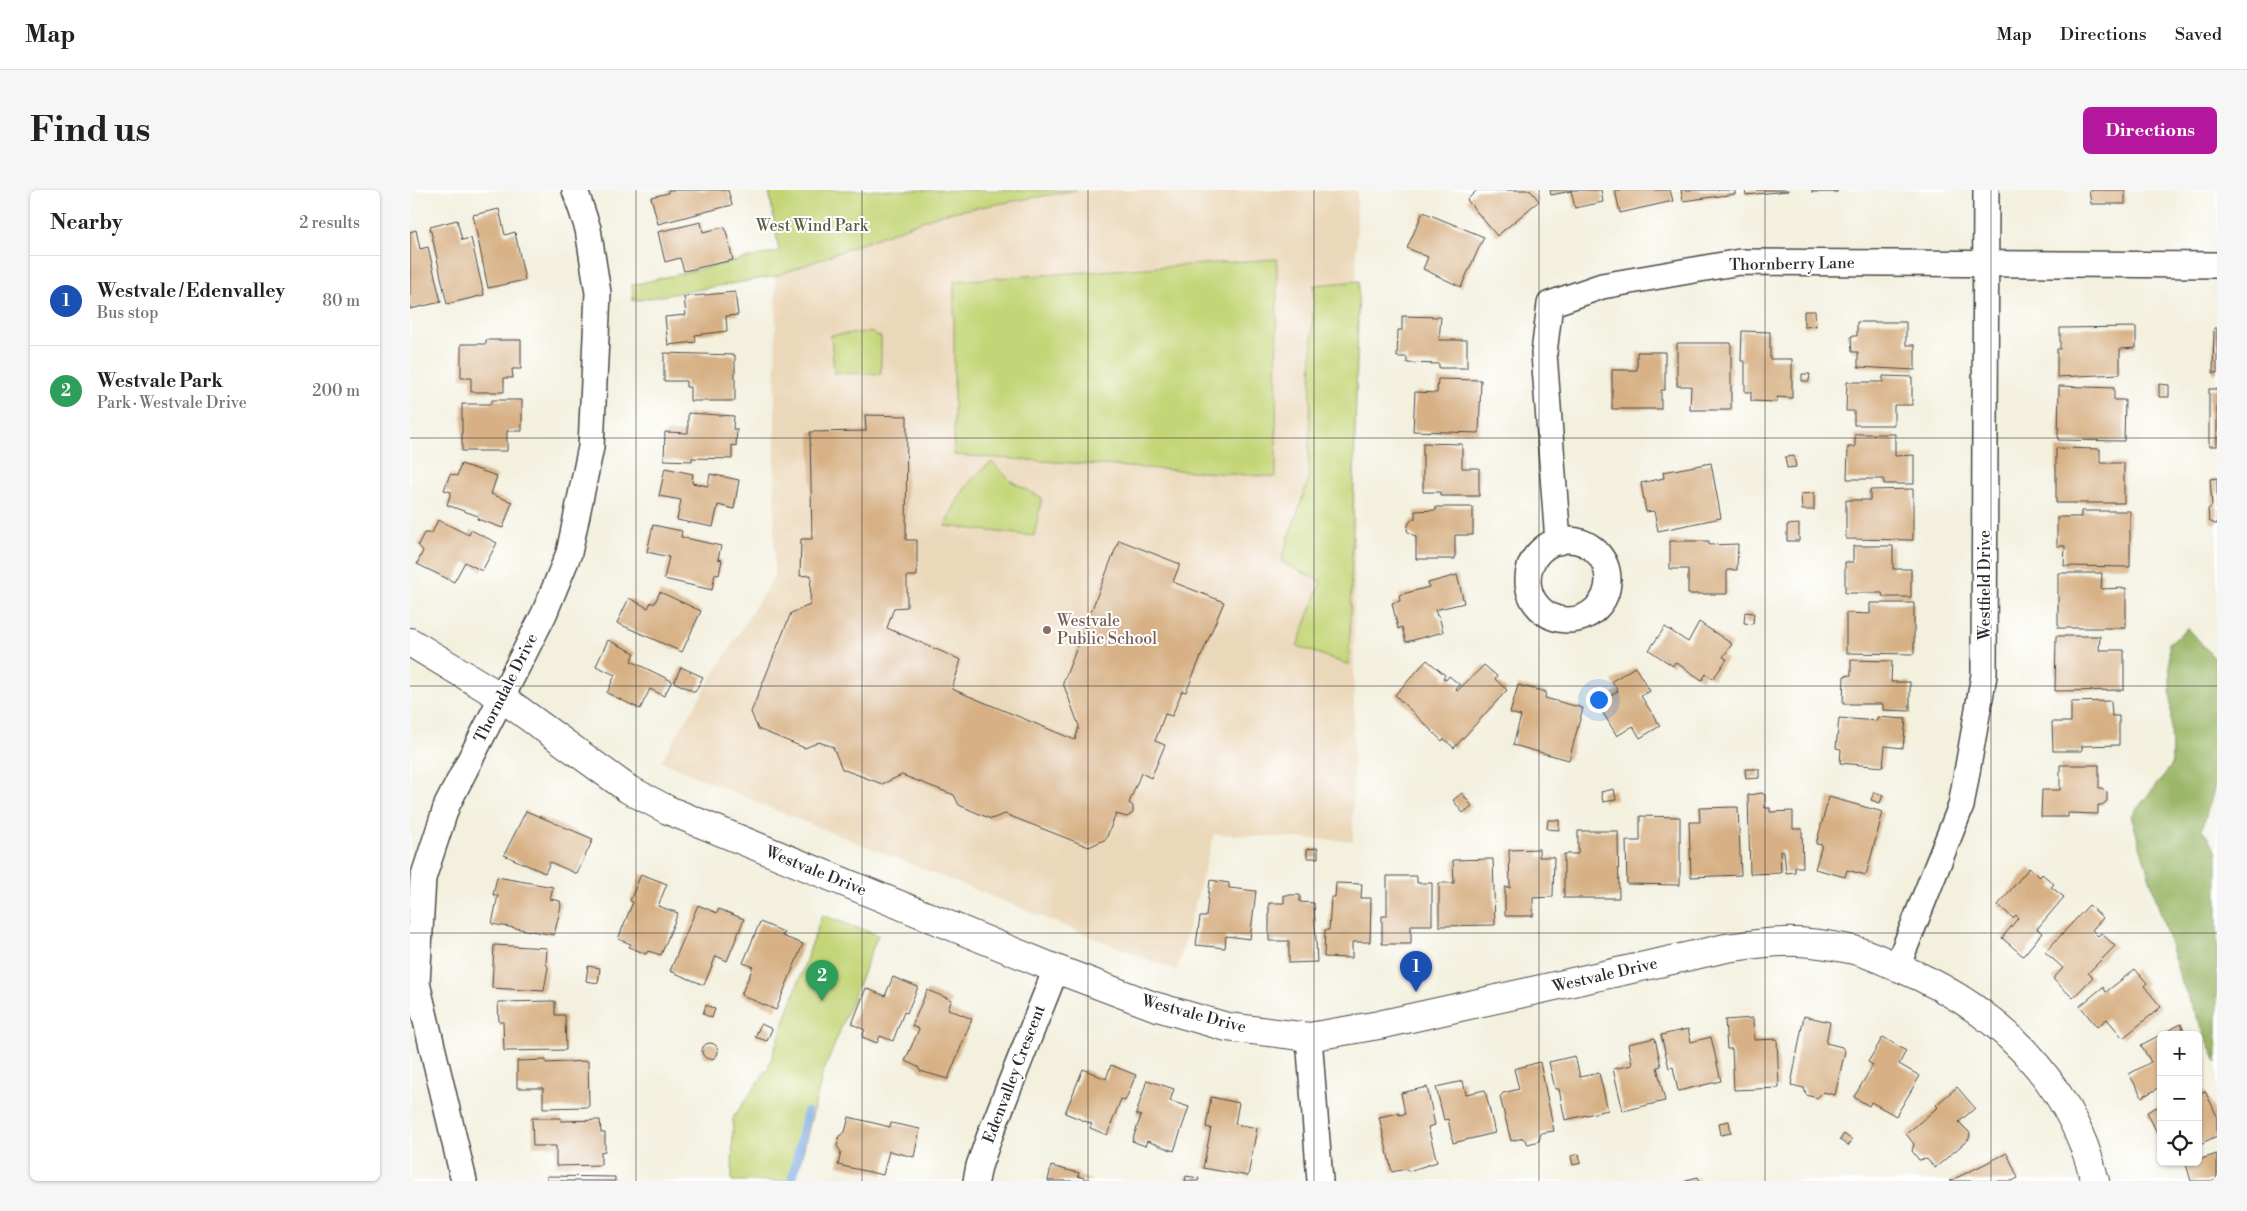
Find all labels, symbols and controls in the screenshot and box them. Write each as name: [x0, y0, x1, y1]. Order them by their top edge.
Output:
text: Map: [25, 20, 75, 50]
text: Map: [1996, 23, 2032, 46]
text: Directions: [2060, 23, 2147, 46]
text: Saved: [2175, 23, 2222, 46]
button: Directions: [2083, 107, 2217, 154]
text: Find us: [30, 109, 150, 152]
text: Nearby: [50, 210, 123, 236]
text: 2 results: [299, 213, 360, 233]
park label: West Wind Park: [755, 216, 870, 236]
street label: Thornberry Lane: [1729, 253, 1855, 275]
text: Westvale / Edenvalley: [97, 279, 285, 303]
text: 1: [62, 291, 70, 311]
text: 80 m: [322, 291, 360, 311]
text: Bus stop: [97, 303, 159, 323]
text: Westvale Park: [97, 369, 223, 393]
text: 2: [61, 381, 71, 401]
text: 200 m: [312, 381, 360, 401]
text: Park · Westvale Drive: [97, 393, 247, 413]
street label: Westfield Drive: [1975, 530, 1995, 641]
place label: Westvale Public School: [1056, 611, 1157, 649]
marker: Westvale Public School: [1041, 624, 1053, 636]
street label: Thorndale Drive: [470, 630, 542, 746]
your location: [1586, 687, 1612, 713]
street label: Westvale Drive: [762, 841, 869, 900]
pin: 1: [1400, 951, 1432, 992]
street label: Westvale Drive: [1550, 953, 1659, 997]
pin: 2: [806, 960, 838, 1001]
street label: Westvale Drive: [1139, 990, 1248, 1038]
street label: Edenvalley Crescent: [978, 1002, 1050, 1146]
map controls: [2157, 1031, 2202, 1166]
button: +: [2157, 1031, 2202, 1076]
button: −: [2157, 1076, 2202, 1121]
button: locate: [2157, 1121, 2202, 1166]

